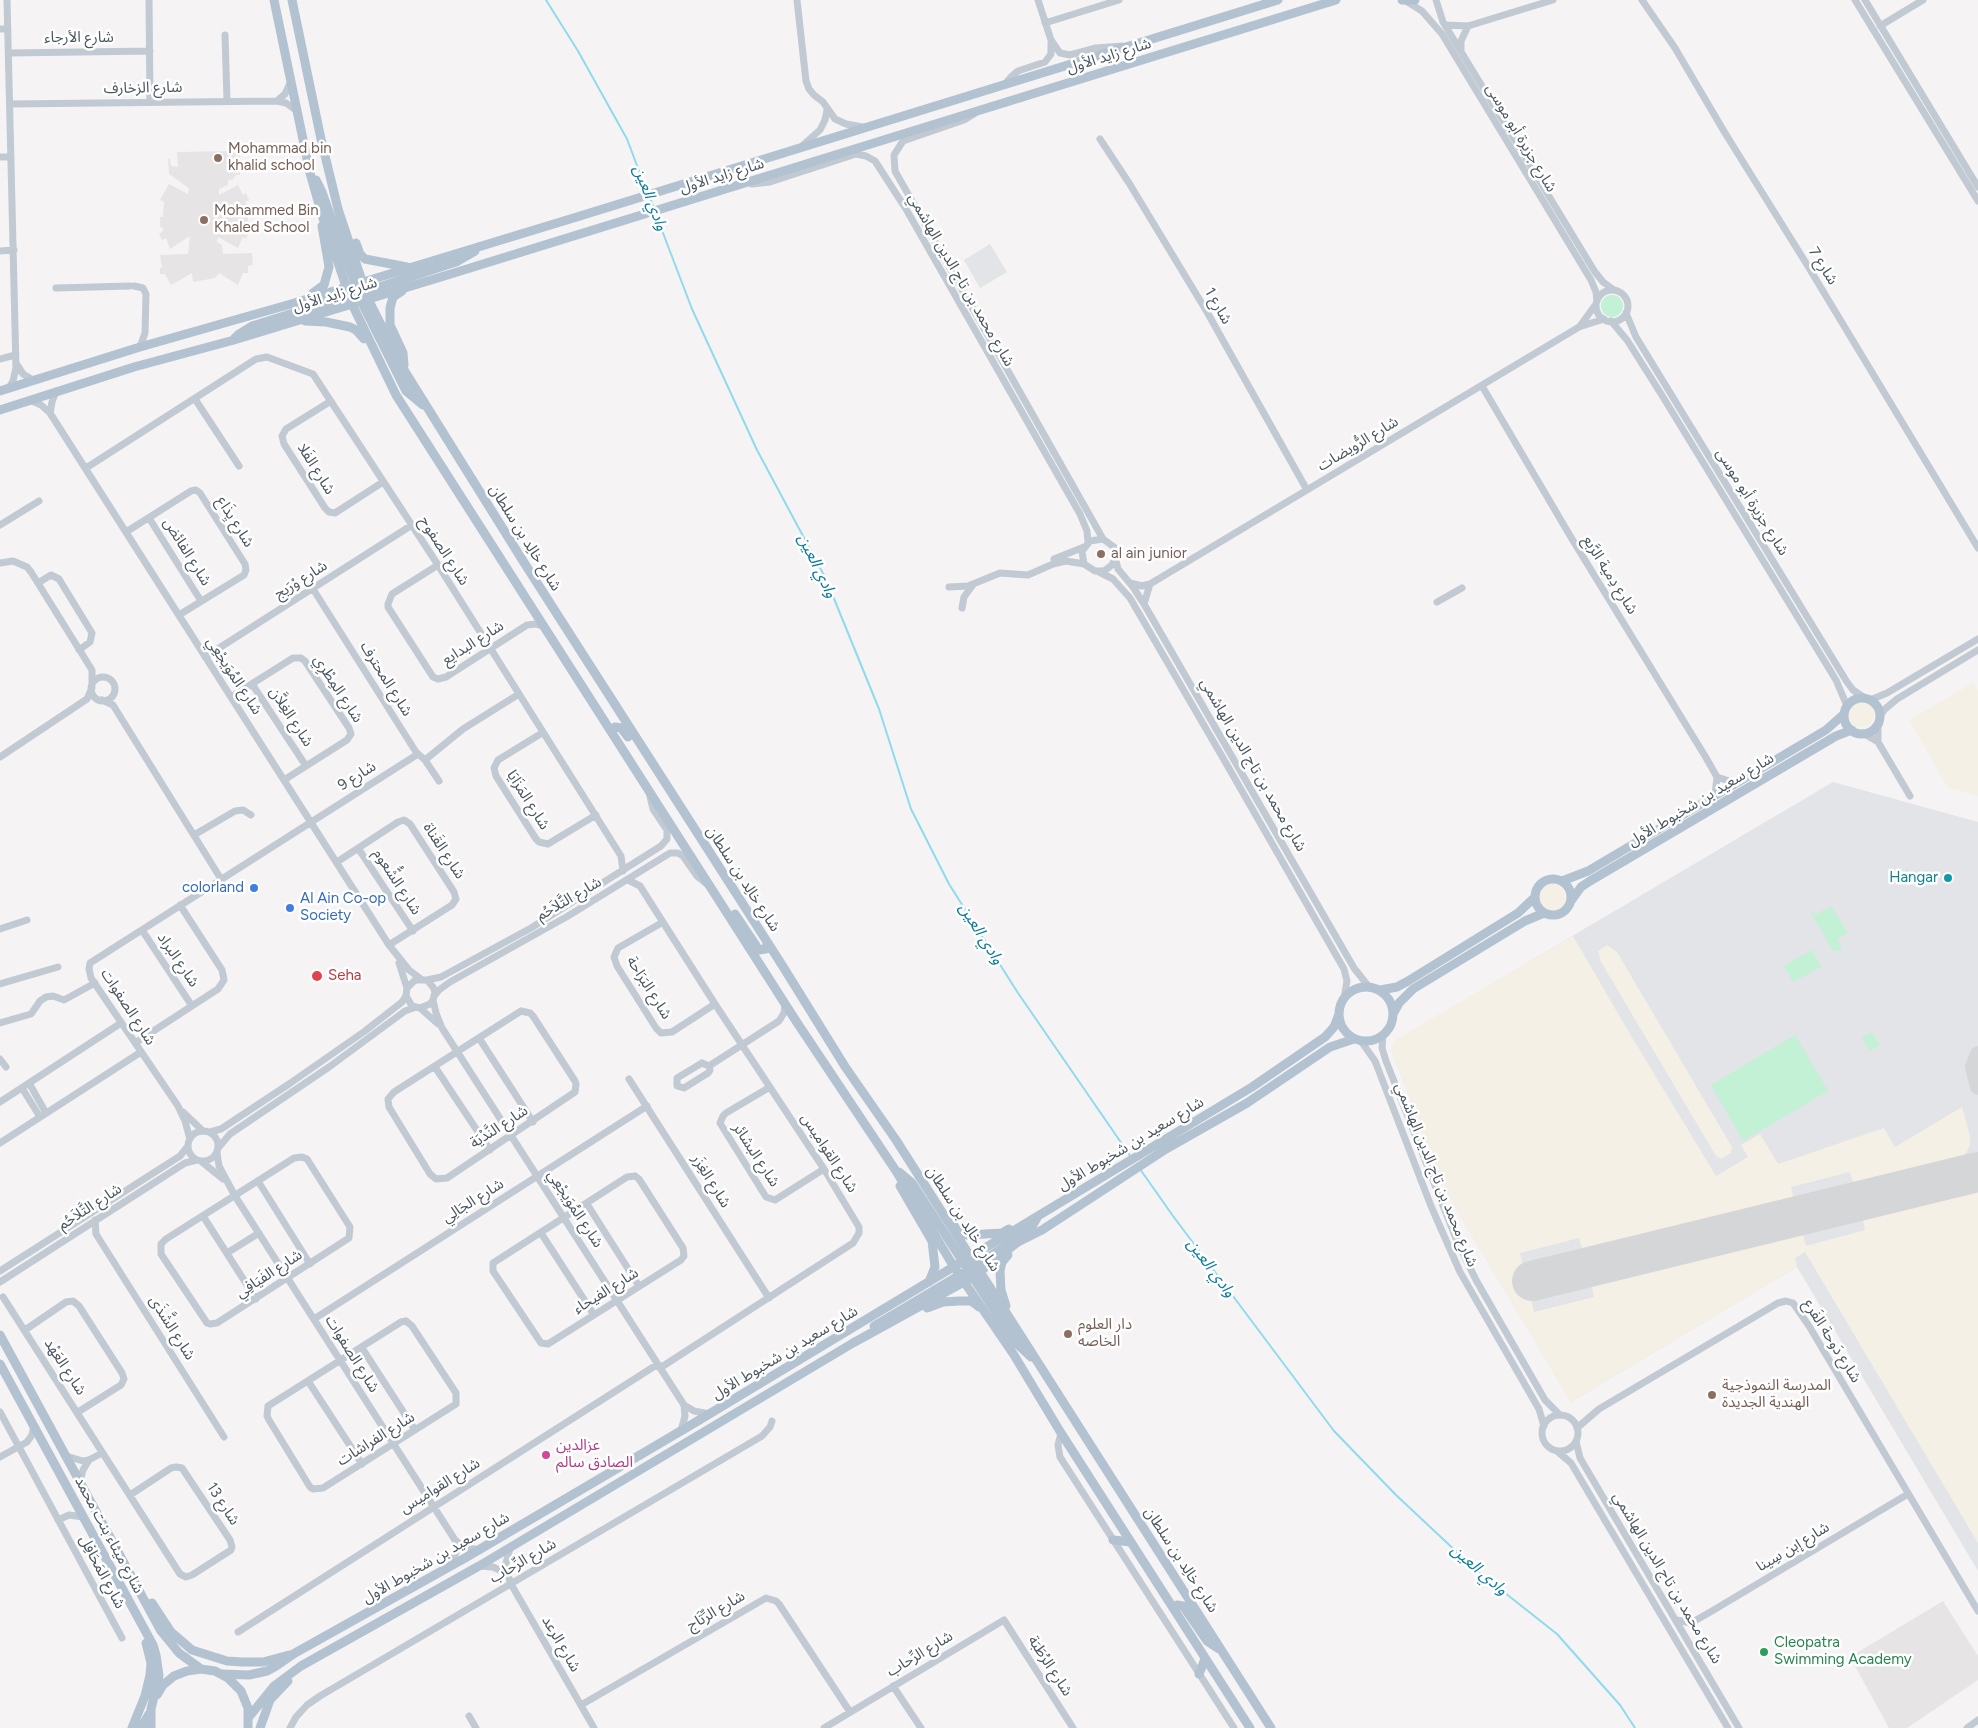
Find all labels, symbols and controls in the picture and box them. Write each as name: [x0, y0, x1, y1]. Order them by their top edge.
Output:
street label: شارع الأرجاء: [44, 29, 114, 47]
street label: شارع زايد الأول: [1065, 35, 1153, 77]
street label: شارع الزخارف: [103, 78, 183, 98]
street label: شارع جزيرة أبو موسى: [1482, 81, 1560, 195]
place label: Mohammad bin khalid school: [228, 140, 332, 175]
marker: Mohammad bin khalid school: [212, 152, 224, 164]
street label: شارع زايد الأول: [678, 155, 766, 197]
water label: وادي العين: [629, 163, 671, 233]
street label: شارع محمد بن تاج الدين الهاشمي: [904, 190, 1018, 370]
place label: Mohammed Bin Khaled School: [214, 202, 319, 237]
marker: Mohammed Bin Khaled School: [198, 214, 210, 226]
street label: شارع 7: [1805, 244, 1841, 288]
street label: شارع زايد الأول: [291, 274, 379, 316]
street label: شارع 1: [1200, 285, 1236, 327]
street label: شارع الرُّويضات: [1314, 413, 1402, 475]
street label: شارع الفَلا: [293, 440, 339, 498]
street label: شارع جزيرة أبو موسى: [1712, 445, 1792, 559]
street label: شارع خالِد بن سلطان: [485, 482, 565, 594]
street label: شارع يِذَاع: [212, 493, 258, 551]
street label: شارع الصفوح: [415, 513, 473, 589]
street label: شارع الفائض: [159, 515, 215, 589]
water label: وادي العين: [793, 531, 841, 601]
street label: شارع دِمية الرَّبع: [1579, 532, 1641, 618]
place label: al ain junior: [1111, 545, 1187, 563]
marker: al ain junior: [1095, 548, 1107, 560]
street label: شارع وْرَيج: [271, 557, 331, 603]
street label: شارع البدايع: [439, 617, 507, 669]
street label: شارع المُوَيجْعِي: [202, 634, 266, 718]
street label: شارع المحترف: [356, 638, 416, 720]
street label: شارع المِطْرِي: [309, 652, 367, 726]
street label: شارع محمد بن تاج الدين الهاشمي: [1196, 675, 1310, 855]
street label: شارع الغِلاَّن: [265, 684, 317, 750]
street label: شارع سعيد بن شخبوط الأول: [1625, 749, 1777, 851]
street label: شارع 9: [335, 757, 379, 795]
street label: شارع المَزَايَا: [503, 767, 553, 833]
street label: شارع القَناة: [419, 820, 469, 882]
street label: شارع خالِد بن سلطان: [702, 823, 784, 935]
street label: شارع الشُّعوم: [369, 846, 425, 918]
place label: Hangar: [1889, 869, 1938, 887]
marker: Hangar: [1942, 872, 1954, 884]
street label: شارع التَّلاَحُم: [533, 873, 605, 925]
place label: colorland: [182, 879, 244, 897]
marker: colorland: [248, 882, 260, 894]
place label: Al Ain Co-op Society: [300, 890, 386, 925]
water label: وادي العين: [955, 900, 1007, 968]
marker: Al Ain Co-op Society: [284, 902, 296, 914]
street label: شارع البراد: [153, 929, 203, 991]
street label: شارع البَرَاحة: [623, 953, 675, 1023]
street label: شارع الصفوات: [97, 965, 159, 1049]
place label: Seha: [328, 967, 361, 985]
marker: Seha: [310, 969, 324, 983]
street label: شارع محمد بن تاج الدين الهاشمي: [1391, 1080, 1481, 1270]
street label: شارع سعيد بن شخبوط الأول: [1055, 1093, 1207, 1195]
street label: شارع النَّدْيَة: [467, 1102, 531, 1152]
street label: شارع القواميس: [797, 1110, 861, 1196]
street label: شارع البشائر: [729, 1120, 783, 1190]
street label: شارع الغِزَر: [688, 1151, 734, 1211]
street label: شارع خالِد بن سلطان: [922, 1163, 1004, 1275]
street label: شارع المُوَيجْعِي: [543, 1167, 607, 1251]
street label: شارع الجَالِي: [439, 1175, 507, 1227]
street label: شارع التَّلاَحُم: [55, 1180, 125, 1234]
water label: وادي العين: [1183, 1235, 1239, 1301]
street label: شارع الفَيَافِي: [232, 1246, 306, 1302]
street label: شارع الفيحاء: [570, 1264, 642, 1318]
street label: شارع الشَّذَى: [145, 1292, 199, 1364]
street label: شارع دَوحة الفَرع: [1799, 1296, 1865, 1386]
street label: شارع سعيد بن شخبوط الأول: [709, 1302, 861, 1404]
street label: شارع الصفوات: [321, 1312, 383, 1396]
place label: دار العلوم الخاصه: [1078, 1316, 1132, 1351]
marker: دار العلوم الخاصه: [1062, 1328, 1074, 1340]
street label: شارع العَهْد: [40, 1335, 90, 1399]
place label: المدرسة النموذجية الهندية الجديدة: [1722, 1377, 1831, 1412]
marker: المدرسة النموذجية الهندية الجديدة: [1706, 1389, 1718, 1401]
street label: شارع الفراشات: [334, 1408, 418, 1470]
place label: عزالدين الصادق سالم: [556, 1437, 633, 1472]
marker: عزالدين الصادق سالم: [540, 1449, 552, 1461]
street label: شارع القواميس: [397, 1454, 483, 1518]
street label: شارع ميثاء بنت محمد: [71, 1474, 147, 1596]
street label: شارع 13: [203, 1479, 243, 1529]
street label: شارع محمد بن تاج الدين الهاشمي: [1609, 1489, 1725, 1667]
street label: شارع خالِد بن سلطان: [1140, 1504, 1222, 1616]
street label: شارع سعيد بن شخبوط الأول: [359, 1508, 513, 1608]
street label: شارع إبن سِينا: [1753, 1518, 1833, 1576]
street label: شارع المَحَافِل: [75, 1532, 129, 1612]
street label: شارع الرِّحاب: [487, 1535, 559, 1587]
water label: وادي العين: [1447, 1540, 1511, 1600]
street label: شارع الرِّتَاج: [684, 1587, 748, 1635]
street label: شارع الرعد: [538, 1613, 584, 1675]
street label: شارع الرِّحاب: [884, 1627, 956, 1681]
street label: شارع الرُطَبَة: [1024, 1632, 1076, 1700]
place label: Cleopatra Swimming Academy: [1774, 1634, 1912, 1669]
marker: Cleopatra Swimming Academy: [1758, 1646, 1770, 1658]

